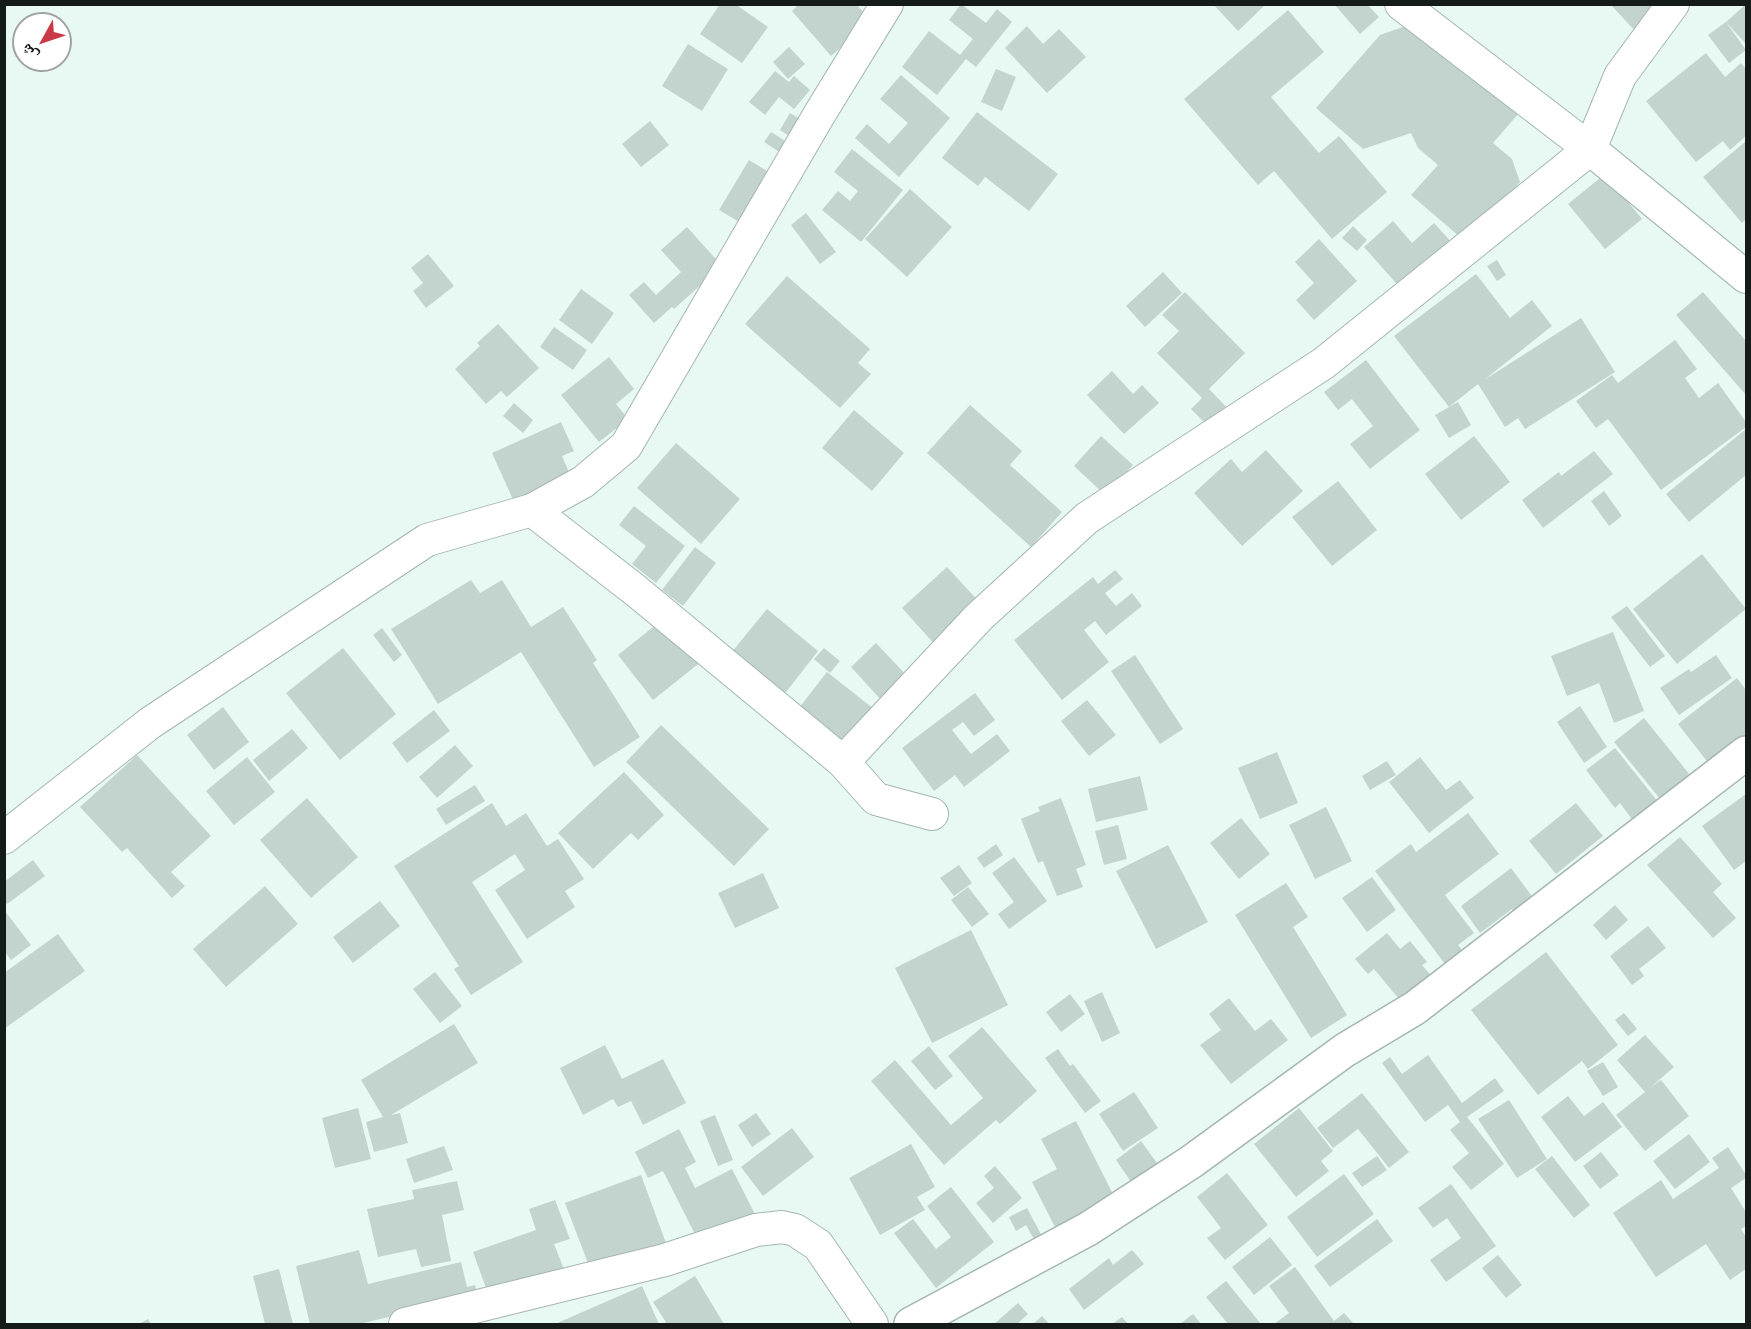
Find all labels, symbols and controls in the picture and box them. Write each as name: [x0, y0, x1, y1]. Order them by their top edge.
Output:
north arrow: [12, 12, 72, 72]
text: ش: [17, 41, 41, 65]

